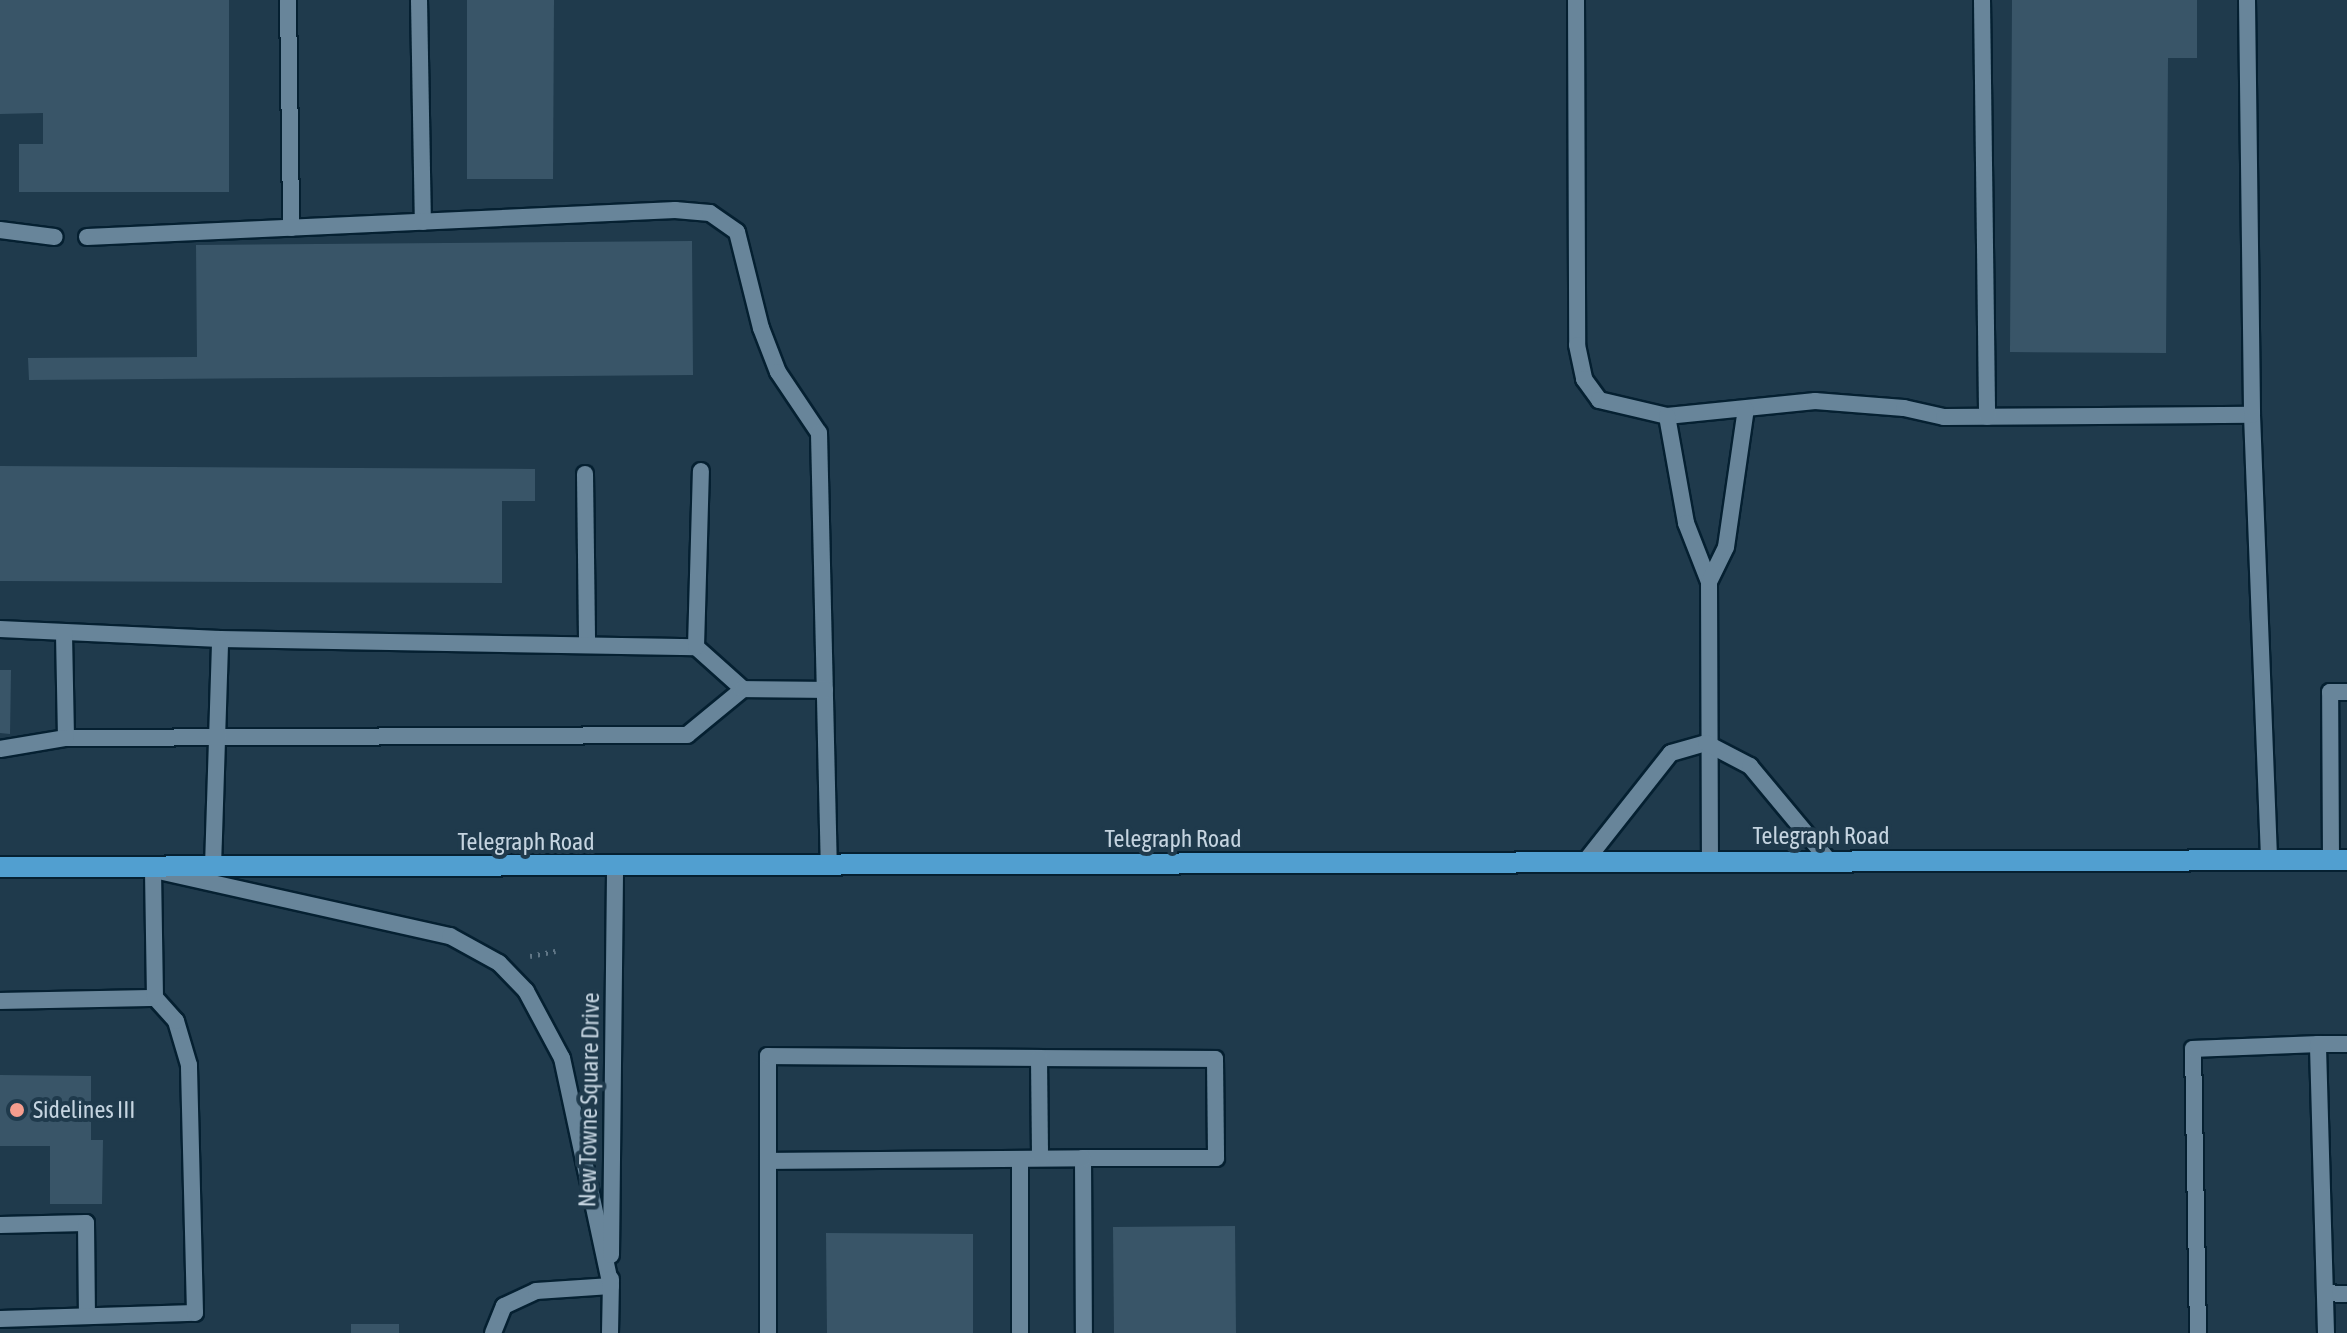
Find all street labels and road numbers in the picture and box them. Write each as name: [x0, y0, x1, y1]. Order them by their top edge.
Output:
street label: Telegraph Road: [1752, 822, 1890, 850]
street label: Telegraph Road: [1104, 825, 1242, 853]
street label: Telegraph Road: [457, 828, 595, 856]
street label: New Towne Square Drive: [573, 992, 605, 1208]

